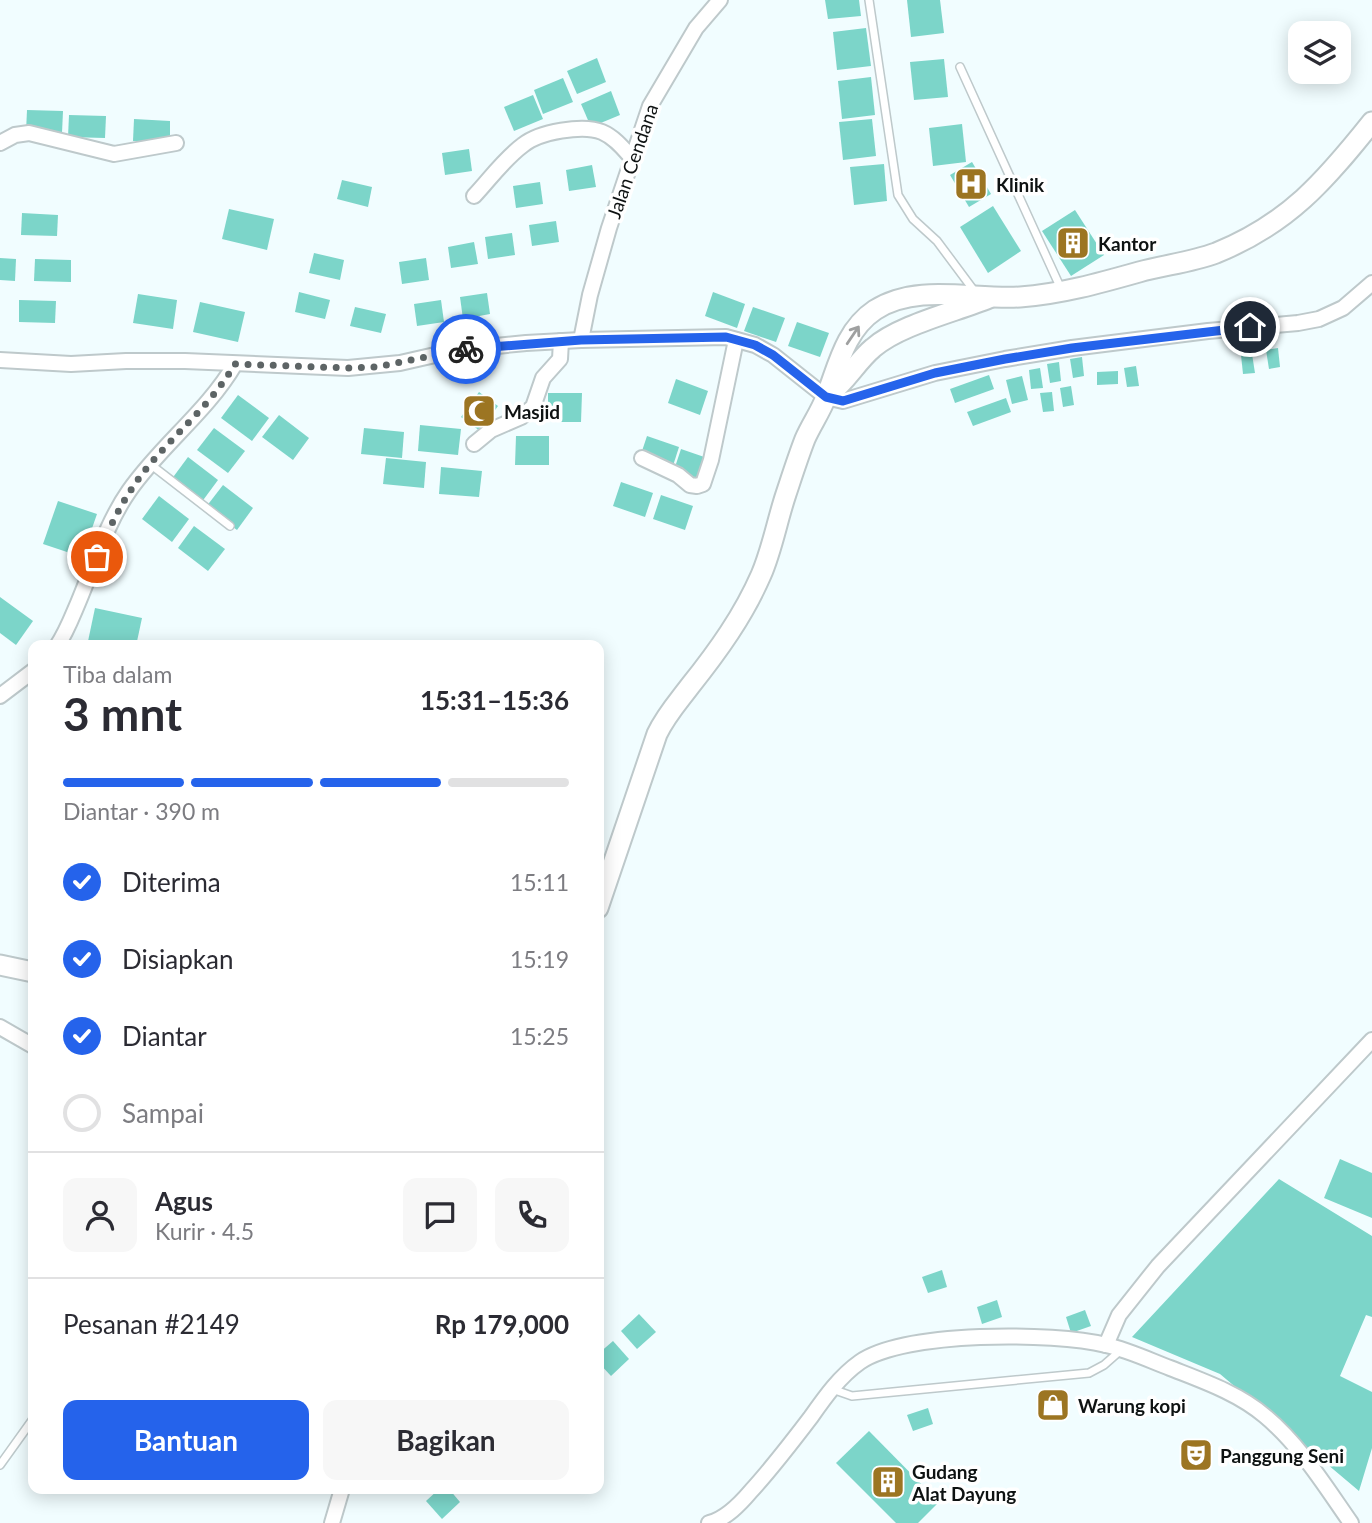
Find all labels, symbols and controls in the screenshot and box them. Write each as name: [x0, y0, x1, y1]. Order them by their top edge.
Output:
map controls: [1288, 21, 1351, 84]
button: layers: [1288, 21, 1351, 84]
street label: Jalan Cendana: [602, 101, 662, 221]
hospital icon: Klinik: [952, 165, 990, 203]
place label: Klinik: [996, 173, 1045, 196]
building icon: Kantor: [1054, 224, 1092, 262]
place label: Kantor: [1098, 232, 1157, 255]
pin: [1220, 297, 1280, 357]
icon: home: [1231, 308, 1269, 346]
courier: [431, 314, 501, 384]
one-way arrow: [846, 326, 860, 345]
icon: bike: [447, 330, 485, 368]
mosque icon: Masjid: [460, 392, 498, 430]
place label: Masjid: [504, 400, 560, 423]
pin: [67, 527, 127, 587]
icon: bag: [78, 538, 116, 576]
text: Tiba dalam: [63, 660, 172, 688]
text: 15:31–15:36: [420, 684, 569, 716]
text: 3 mnt: [63, 686, 182, 741]
text: Diantar · 390 m: [63, 797, 220, 825]
icon: check: [63, 863, 101, 901]
text: Diterima: [122, 866, 221, 898]
text: 15:11: [510, 868, 569, 896]
icon: check: [63, 940, 101, 978]
text: Disiapkan: [122, 943, 233, 975]
text: 15:19: [510, 945, 569, 973]
icon: check: [63, 1017, 101, 1055]
text: Diantar: [122, 1020, 207, 1052]
text: 15:25: [510, 1022, 569, 1050]
text: Sampai: [122, 1097, 204, 1129]
button: person: [63, 1178, 137, 1252]
button: chat: [403, 1178, 477, 1252]
button: phone: [495, 1178, 569, 1252]
text: Agus: [155, 1185, 213, 1217]
text: Kurir · 4.5: [155, 1217, 254, 1245]
text: Pesanan #2149: [63, 1308, 240, 1340]
text: Rp 179,000: [435, 1308, 569, 1340]
shop icon: Warung kopi: [1034, 1386, 1072, 1424]
place label: Warung kopi: [1078, 1394, 1186, 1417]
button: Bantuan: [63, 1400, 309, 1480]
button: Bagikan: [323, 1400, 569, 1480]
theatre icon: Panggung Seni: [1177, 1436, 1215, 1474]
place label: Panggung Seni: [1220, 1444, 1344, 1467]
place label: Gudang Alat Dayung: [911, 1460, 1016, 1505]
building icon: Gudang Alat Dayung: [869, 1463, 907, 1501]

